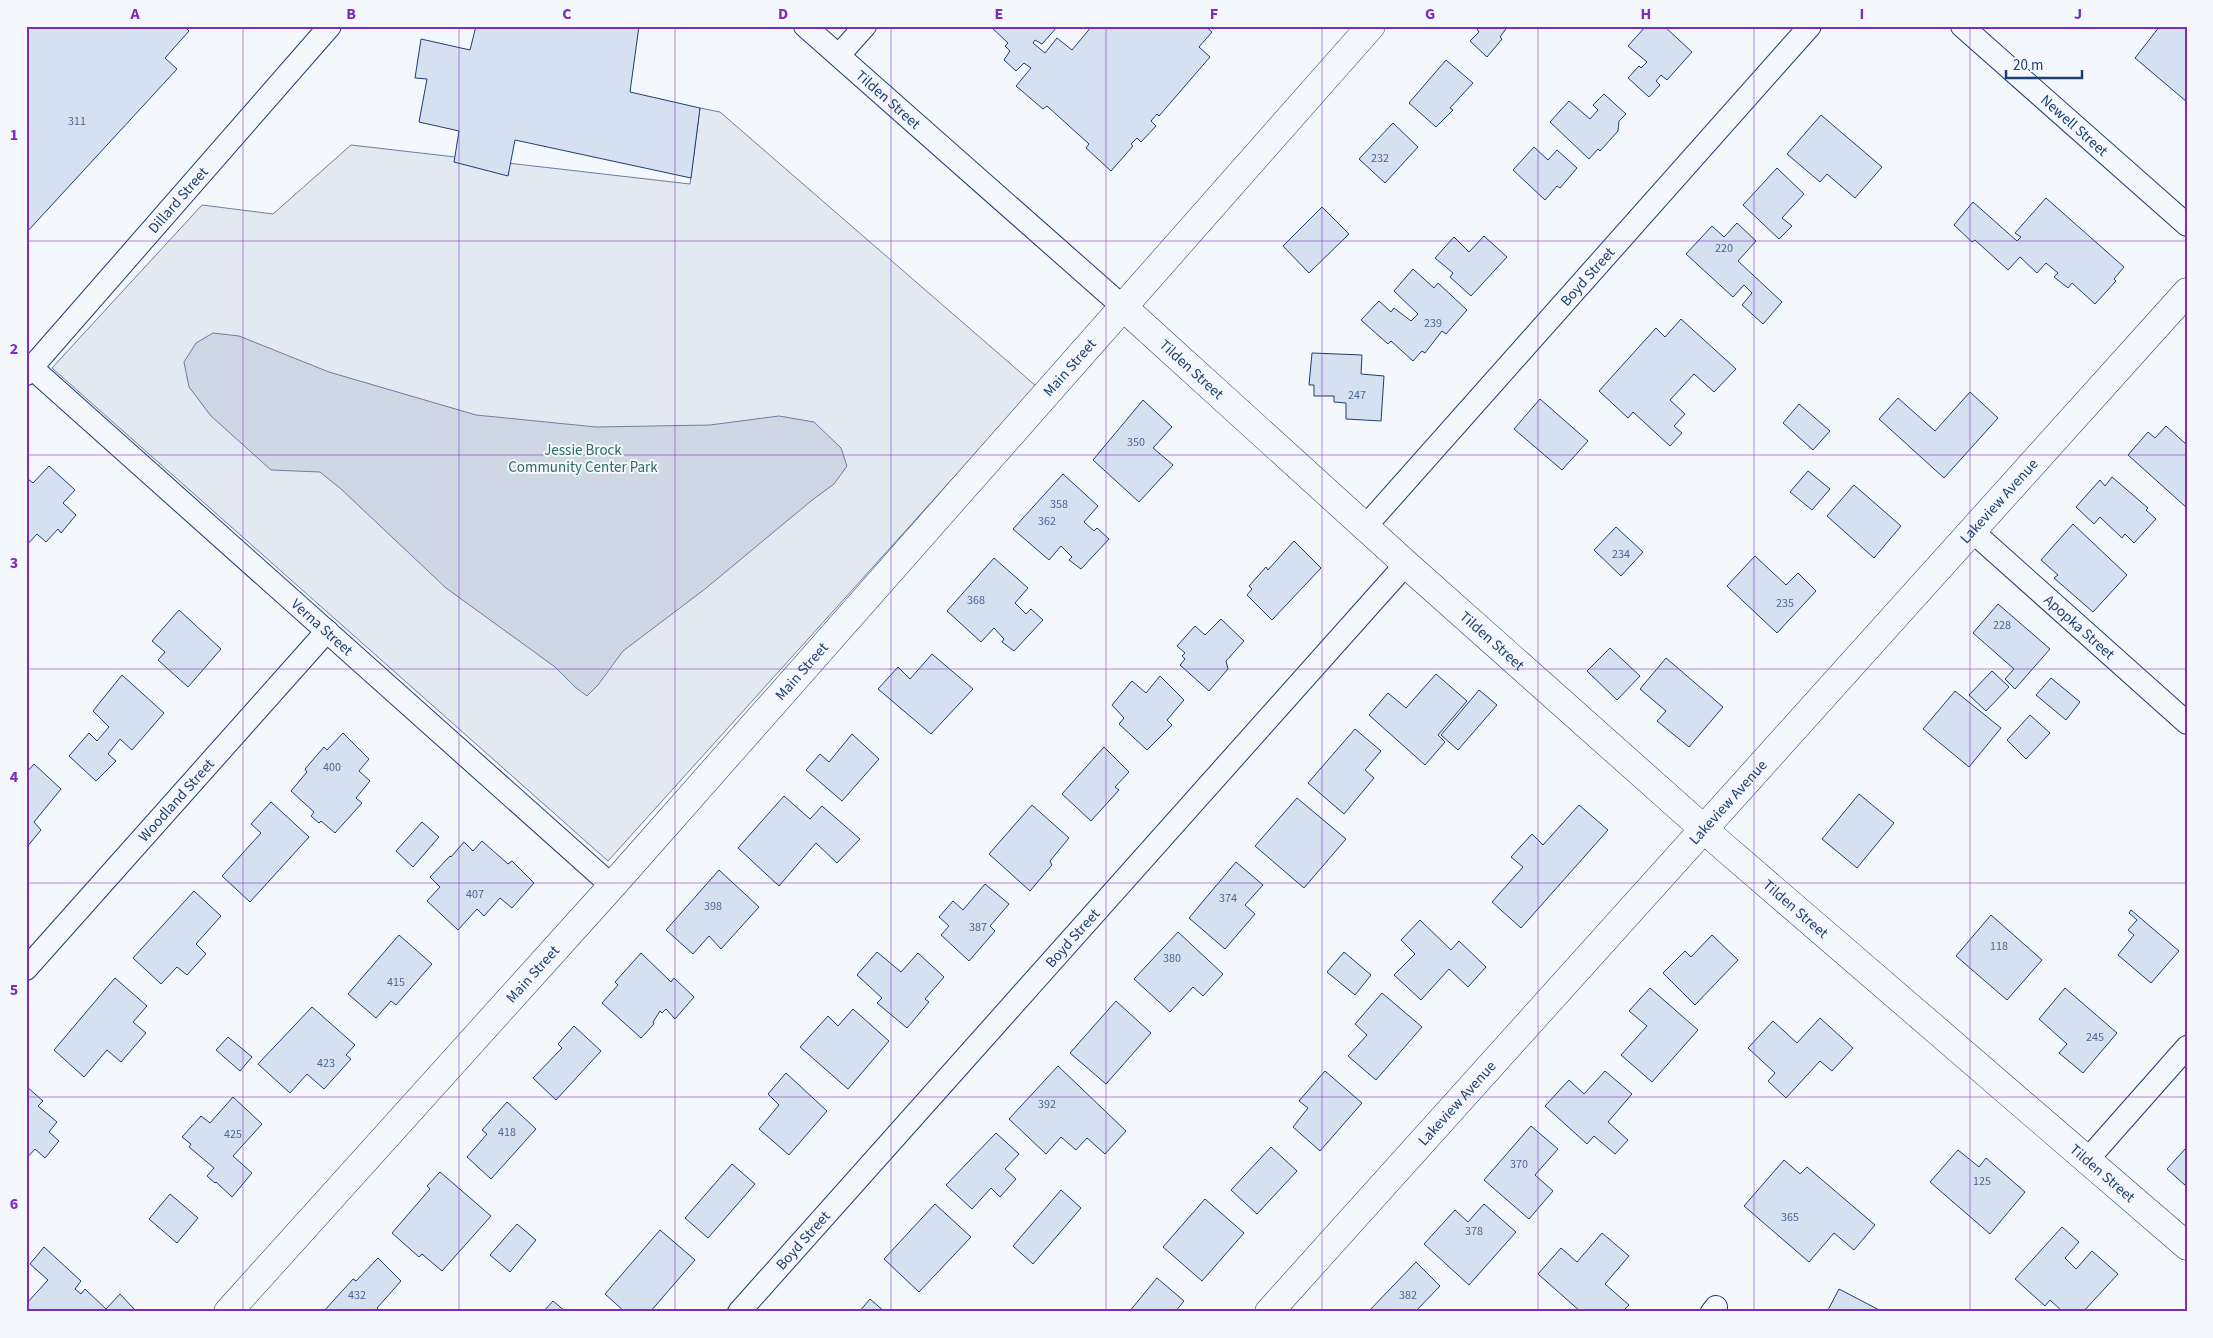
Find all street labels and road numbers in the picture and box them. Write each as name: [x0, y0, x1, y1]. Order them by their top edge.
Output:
street label: Tilden Street: [851, 65, 925, 134]
street label: Newell Street: [2036, 90, 2112, 161]
street label: Dillard Street: [143, 163, 213, 238]
street label: Boyd Street: [1556, 243, 1620, 311]
street label: Main Street: [1039, 334, 1101, 401]
street label: Tilden Street: [1154, 335, 1228, 404]
street label: Lakeview Avenue: [1955, 454, 2043, 549]
street label: Apopka Street: [2039, 590, 2119, 665]
street label: Verna Street: [286, 594, 357, 661]
street label: Tilden Street: [1455, 607, 1529, 676]
street label: Main Street: [771, 638, 833, 705]
street label: Woodland Street: [134, 754, 219, 847]
street label: Lakeview Avenue: [1684, 755, 1772, 850]
street label: Tilden Street: [1758, 875, 1833, 943]
street label: Boyd Street: [1041, 904, 1105, 973]
street label: Main Street: [501, 941, 565, 1008]
street label: Lakeview Avenue: [1413, 1056, 1501, 1151]
street label: Tilden Street: [2065, 1139, 2139, 1208]
street label: Boyd Street: [771, 1207, 835, 1275]

